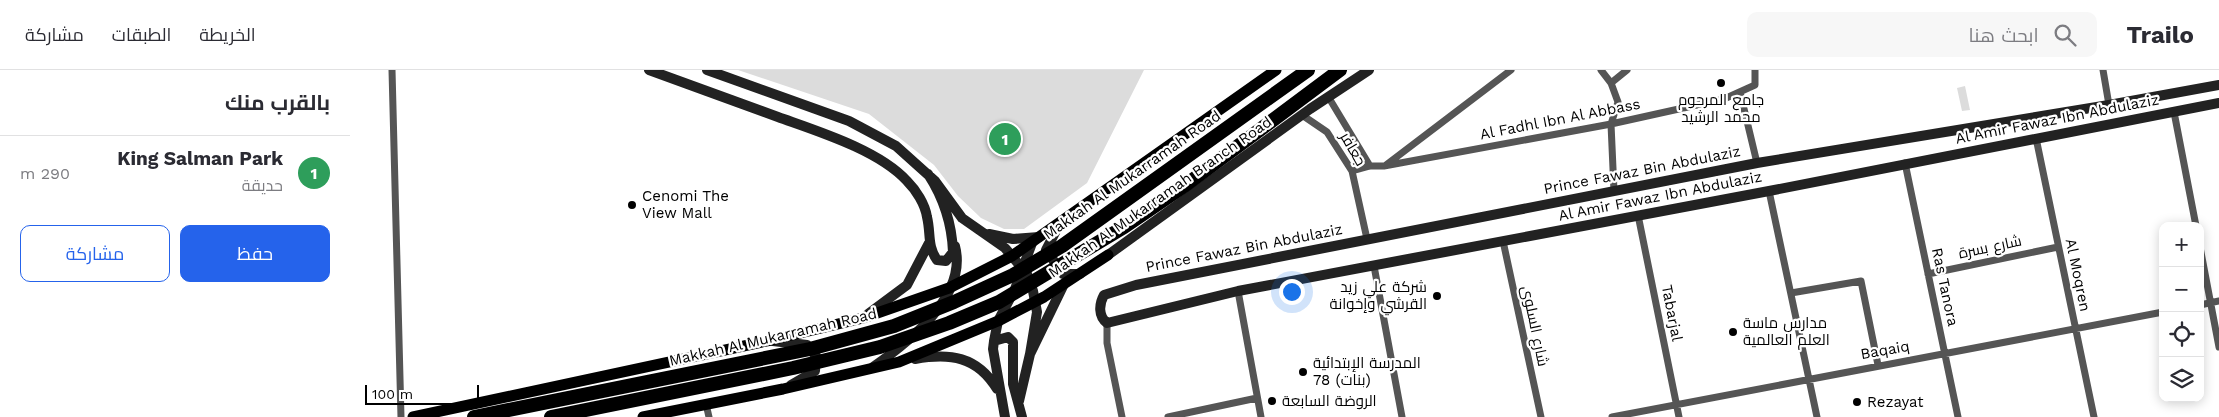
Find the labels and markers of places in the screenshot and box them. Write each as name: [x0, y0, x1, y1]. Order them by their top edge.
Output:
marker: جامع المرحوم محمد الرشيد: [1715, 77, 1727, 89]
place label: جامع المرحوم محمد الرشيد: [1678, 91, 1764, 126]
pin: 1: [989, 120, 1021, 158]
place label: Cenomi The View Mall: [642, 187, 729, 222]
marker: Cenomi The View Mall: [626, 199, 638, 211]
place label: شركة علي زيد القرشي وإخوانة: [1330, 278, 1427, 316]
marker: شركة علي زيد القرشي وإخوانة: [1431, 290, 1443, 302]
place label: مدارس ماسة العلم العالمية: [1743, 314, 1830, 350]
marker: مدارس ماسة العلم العالمية: [1727, 326, 1739, 338]
place label: المدرسة الإبتدائية 78 (بنات): [1313, 354, 1421, 389]
marker: المدرسة الإبتدائية 78 (بنات): [1297, 366, 1309, 378]
place label: الروضة السابعة: [1282, 392, 1377, 410]
place label: Rezayat: [1867, 393, 1924, 411]
marker: الروضة السابعة: [1266, 395, 1278, 407]
marker: Rezayat: [1851, 396, 1863, 408]

